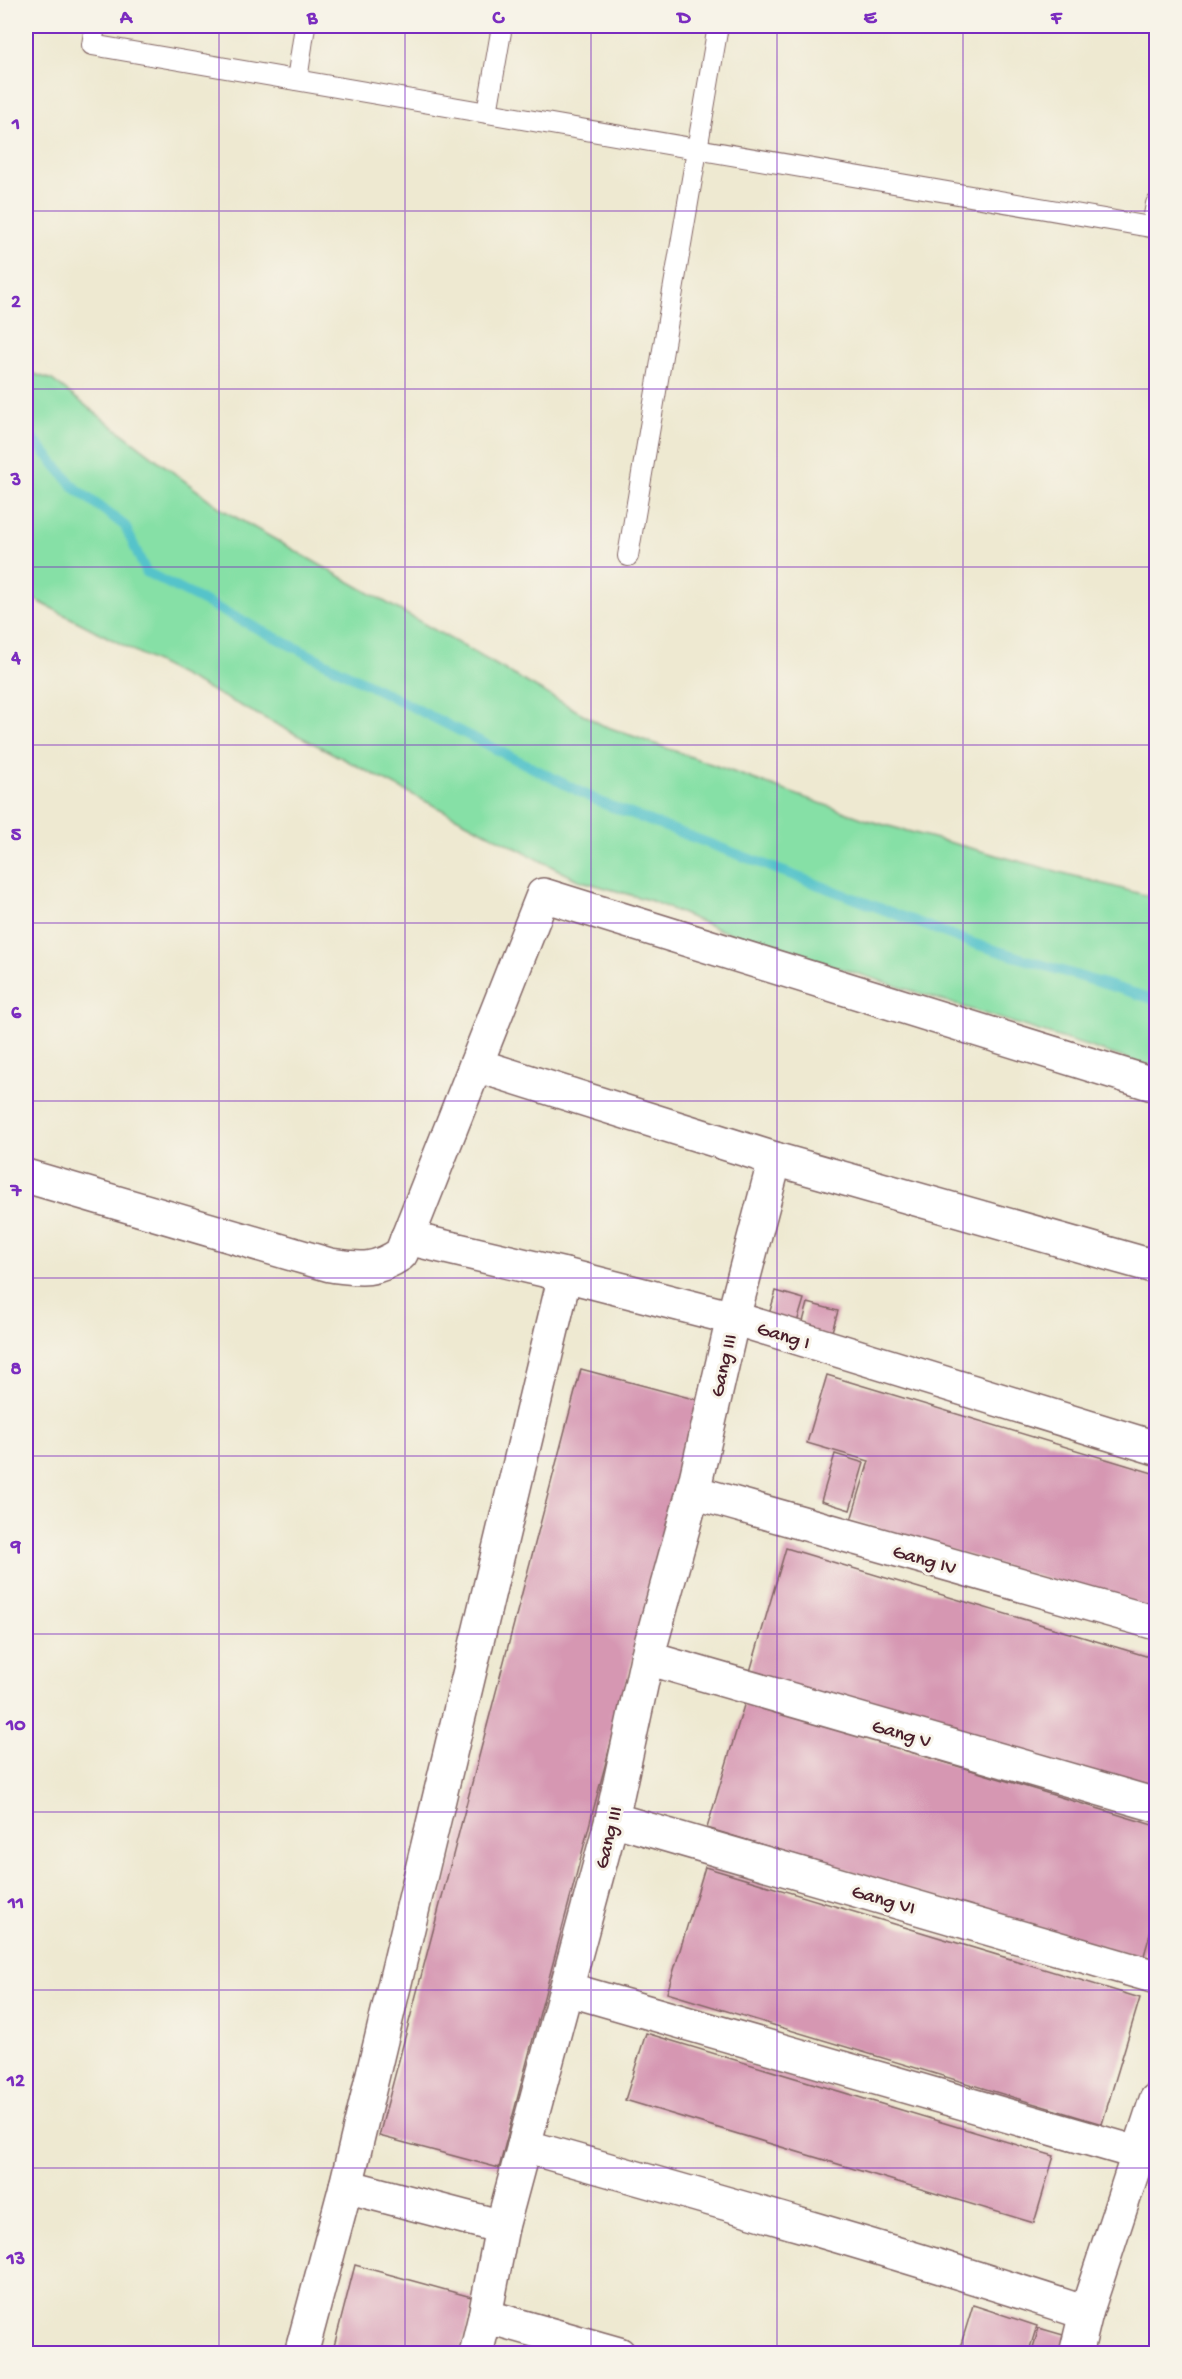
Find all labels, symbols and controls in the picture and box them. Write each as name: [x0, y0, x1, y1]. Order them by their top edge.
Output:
text: A: [119, 8, 134, 31]
text: B: [306, 8, 318, 31]
text: C: [492, 8, 506, 31]
text: D: [675, 8, 691, 31]
text: E: [864, 8, 878, 31]
text: F: [1050, 8, 1063, 31]
text: 1: [11, 114, 20, 137]
text: 2: [11, 292, 21, 315]
text: 3: [10, 470, 21, 493]
text: 4: [10, 648, 21, 671]
text: 5: [11, 825, 22, 848]
text: 6: [11, 1003, 22, 1026]
text: 7: [10, 1181, 23, 1204]
street label: Gang I: [754, 1318, 812, 1356]
street label: Gang III: [707, 1332, 744, 1399]
text: 8: [11, 1359, 22, 1382]
text: 9: [10, 1537, 21, 1560]
street label: Gang IV: [889, 1541, 959, 1581]
text: 10: [5, 1715, 26, 1738]
street label: Gang V: [869, 1716, 933, 1755]
street label: Gang III: [592, 1804, 629, 1872]
street label: Gang VI: [848, 1881, 918, 1921]
text: 11: [7, 1893, 24, 1916]
text: 12: [6, 2071, 25, 2094]
text: 13: [6, 2249, 25, 2272]

